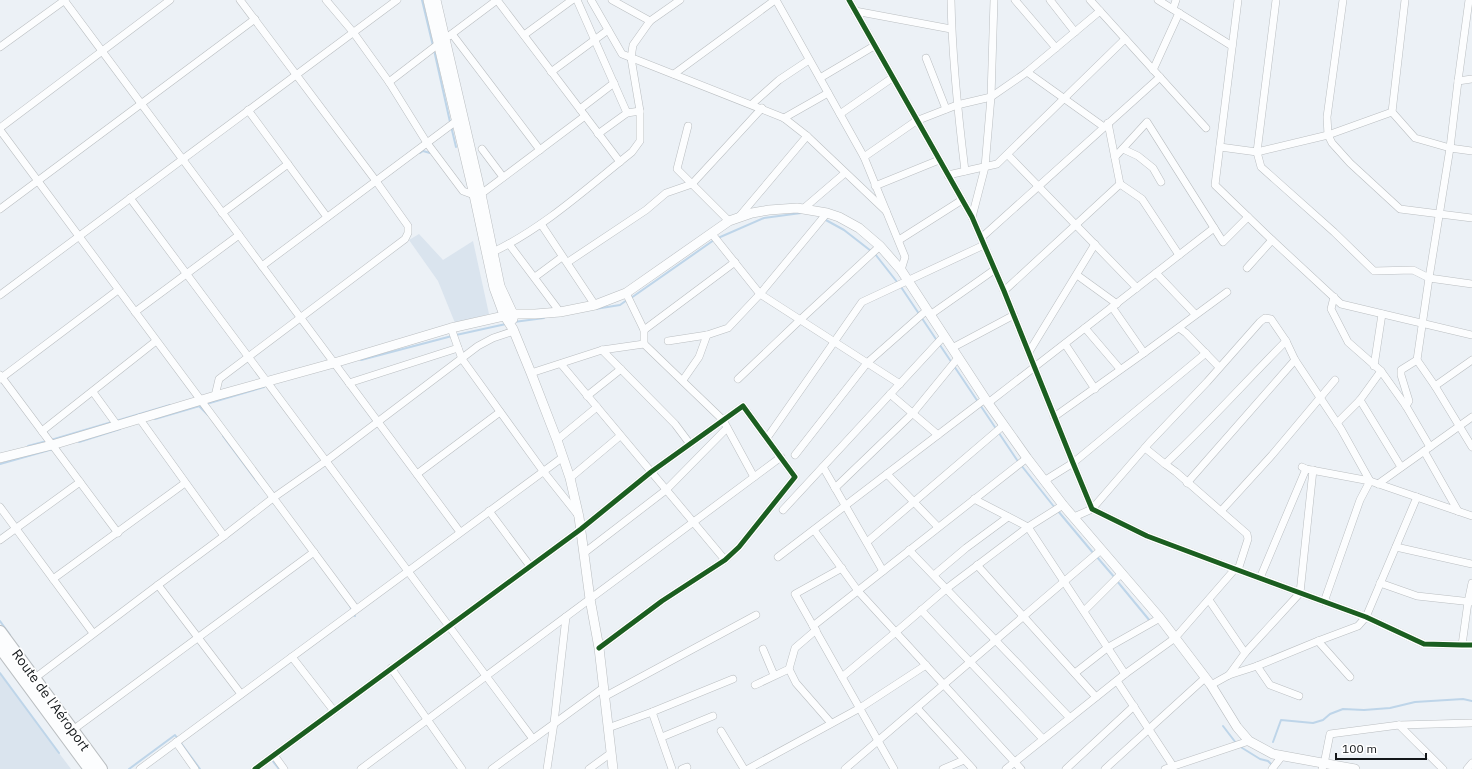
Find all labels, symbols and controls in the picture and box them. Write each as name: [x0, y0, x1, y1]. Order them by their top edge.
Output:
street label: Route de l'Aéroport: [8, 646, 94, 755]
scale bar: [1336, 735, 1426, 761]
text: 100 m: [1342, 741, 1377, 756]

